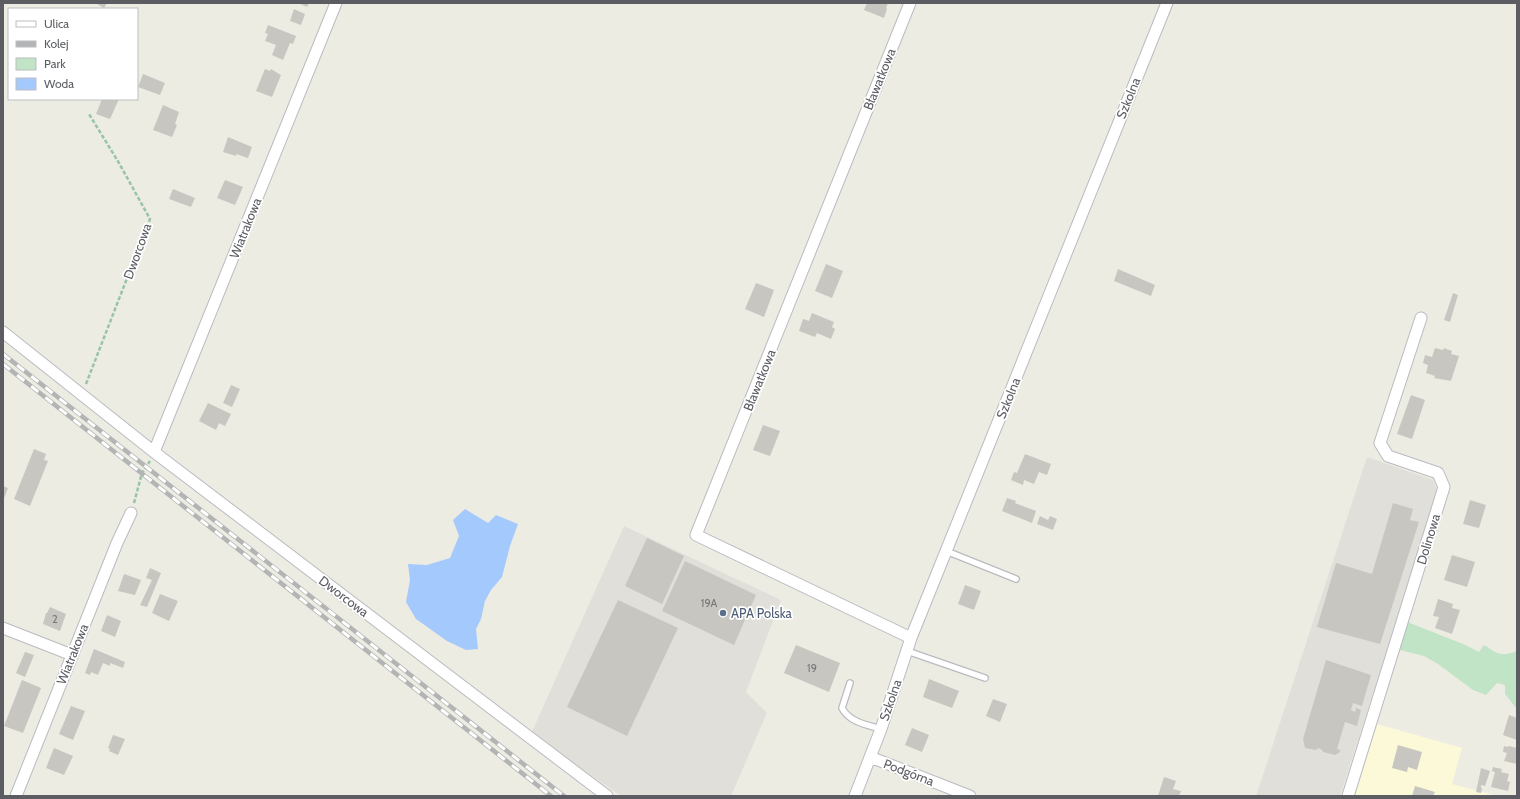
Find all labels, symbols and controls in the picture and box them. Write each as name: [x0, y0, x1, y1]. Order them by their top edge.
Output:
legend: [8, 8, 138, 100]
text: Ulica: [44, 16, 69, 31]
text: Kolej: [44, 36, 68, 51]
street label: Bławatkowa: [859, 45, 899, 112]
text: Park: [44, 56, 66, 71]
street label: Szkolna: [1113, 74, 1144, 121]
text: Woda: [44, 76, 74, 91]
street label: Wiatrakowa: [226, 195, 265, 261]
street label: Dworcowa: [119, 220, 155, 281]
street label: Bławatkowa: [739, 346, 779, 413]
street label: Szkolna: [993, 374, 1024, 421]
street label: Dolinowa: [1413, 511, 1444, 566]
street label: Dworcowa: [316, 572, 373, 620]
house number: 19A: [701, 596, 717, 610]
place label: APA Polska: [731, 605, 792, 621]
marker: APA Polska: [718, 608, 728, 618]
house number: 2: [52, 612, 58, 626]
street label: Wiatrakowa: [53, 621, 92, 687]
house number: 19: [807, 661, 817, 675]
street label: Szkolna: [875, 676, 905, 723]
street label: Podgórna: [881, 755, 937, 789]

